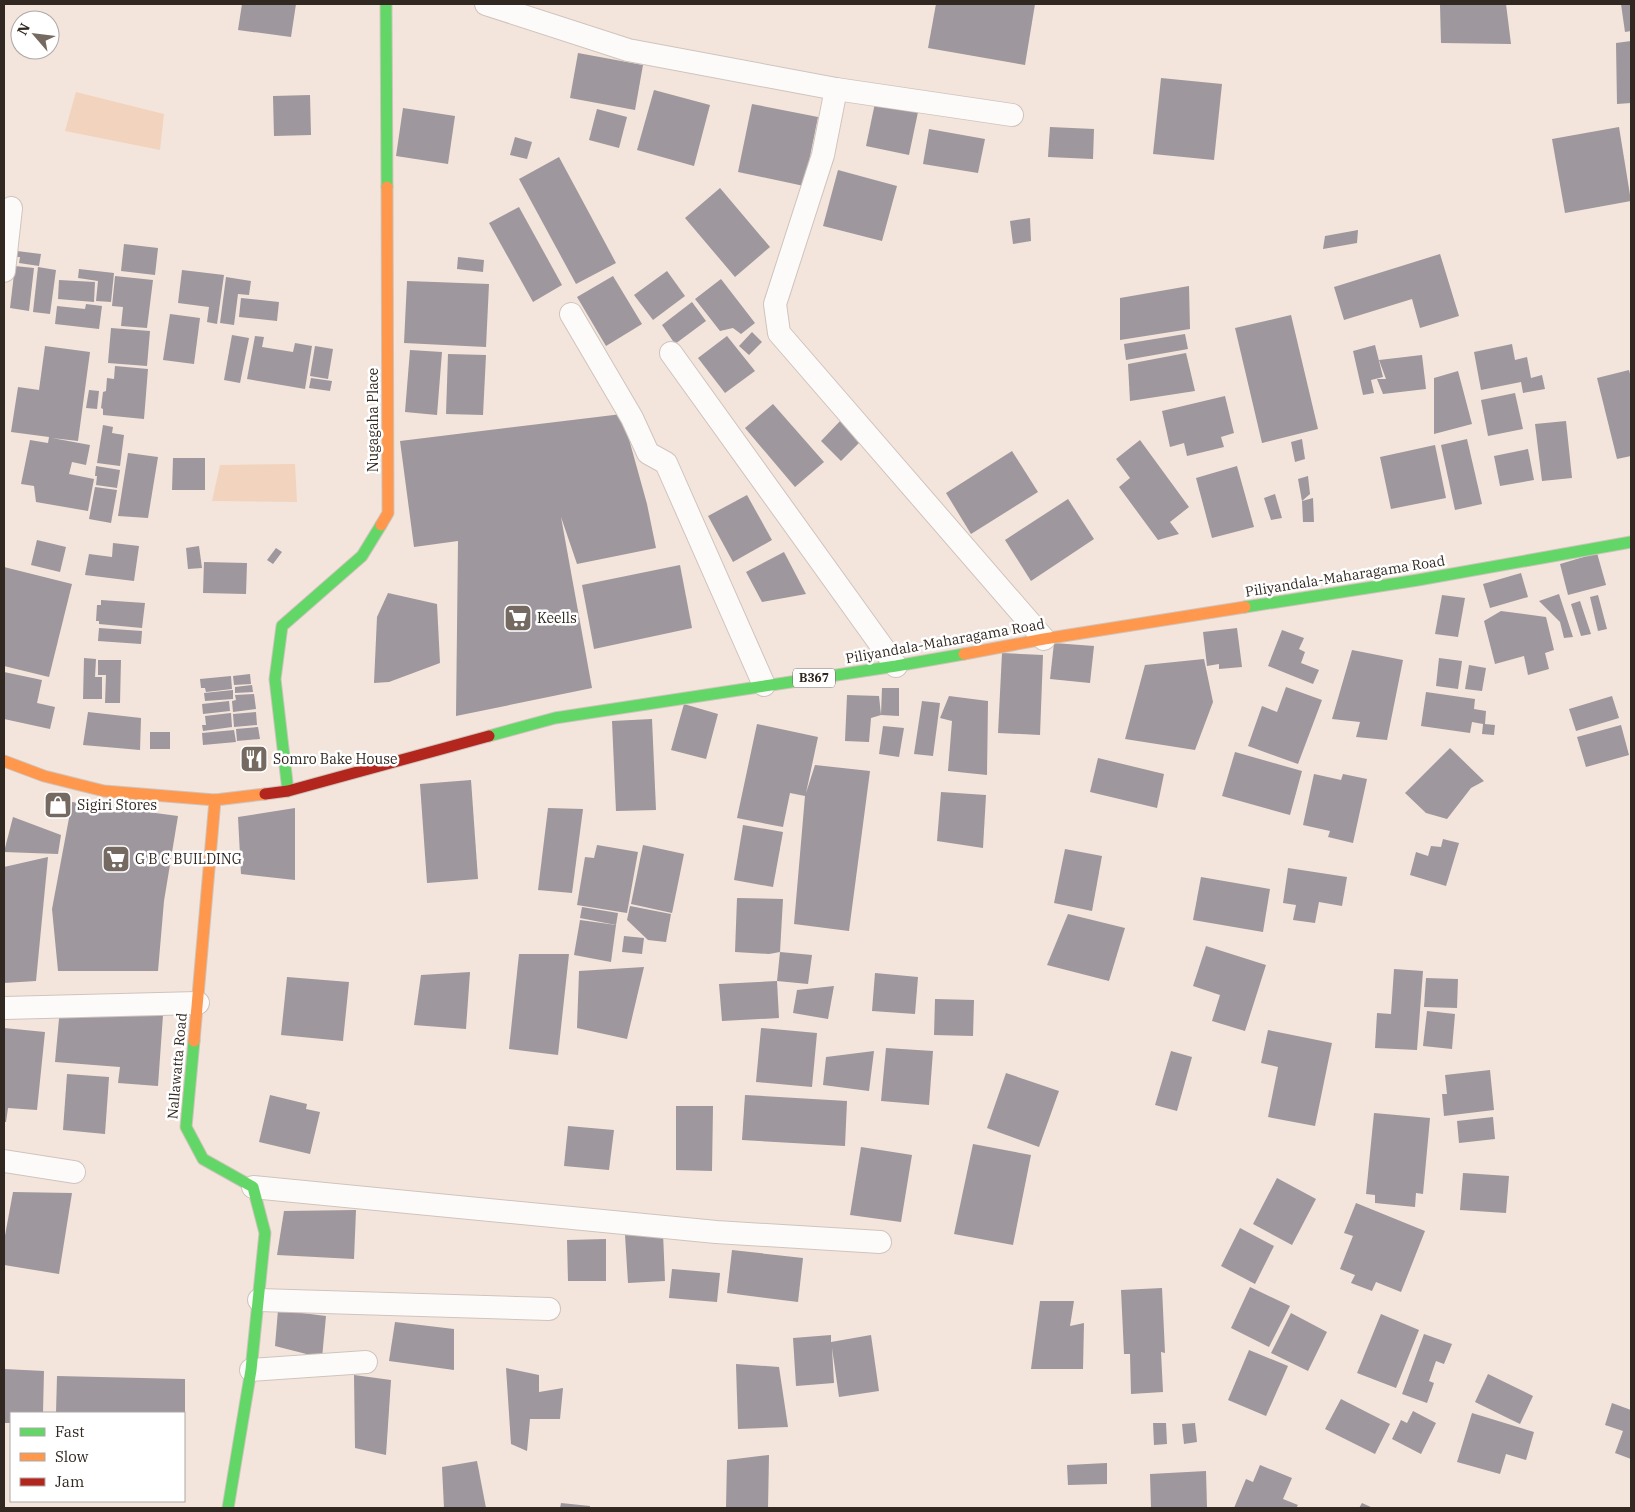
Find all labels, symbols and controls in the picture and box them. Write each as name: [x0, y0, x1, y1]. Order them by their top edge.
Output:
north arrow: [10, 10, 60, 60]
text: N: [13, 20, 34, 38]
street label: Nugagaha Place: [364, 368, 382, 472]
street label: Piliyandala-Maharagama Road: [1244, 551, 1447, 601]
supermarket icon: Keells: [503, 603, 533, 633]
place label: Keells: [537, 609, 577, 627]
street label: Piliyandala-Maharagama Road: [844, 615, 1047, 667]
road number: B367: [793, 668, 835, 688]
restaurant icon: Somro Bake House: [239, 744, 269, 774]
place label: Somro Bake House: [273, 750, 397, 768]
shop icon: Sigiri Stores: [43, 790, 73, 820]
place label: Sigiri Stores: [77, 796, 157, 814]
supermarket icon: G B C BUILDING: [101, 844, 131, 874]
place label: G B C BUILDING: [135, 850, 242, 868]
street label: Nallawatta Road: [163, 1012, 191, 1120]
legend: [10, 1412, 185, 1502]
text: Fast: [55, 1422, 85, 1441]
text: Slow: [55, 1447, 89, 1466]
text: Jam: [55, 1472, 84, 1491]

